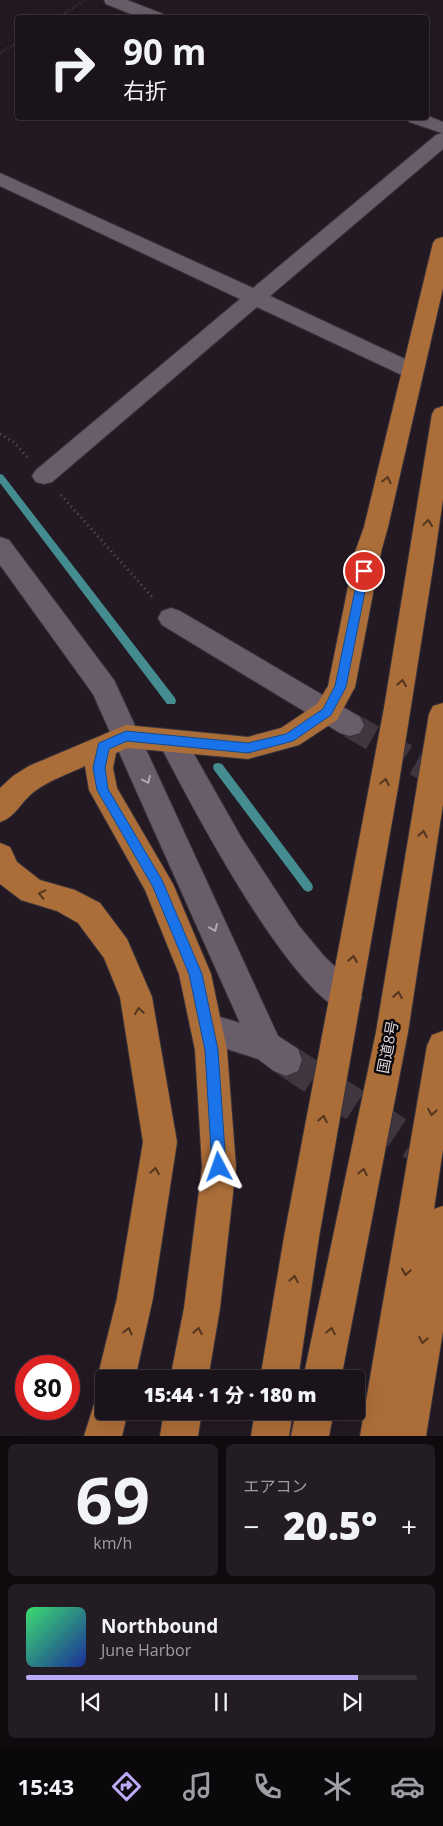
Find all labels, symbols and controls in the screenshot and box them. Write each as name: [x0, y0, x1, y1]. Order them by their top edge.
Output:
text: 90 m: [123, 28, 206, 75]
icon: right: [40, 35, 105, 100]
text: 右折: [123, 75, 167, 105]
one-way arrow: [381, 475, 392, 484]
one-way arrow: [422, 519, 433, 527]
pin: [343, 550, 385, 592]
icon: arrive: [350, 557, 378, 585]
one-way arrow: [396, 679, 407, 687]
one-way arrow: [141, 775, 151, 784]
one-way arrow: [379, 778, 389, 786]
one-way arrow: [418, 830, 428, 839]
one-way arrow: [38, 889, 47, 900]
one-way arrow: [208, 923, 219, 932]
one-way arrow: [347, 955, 357, 963]
one-way arrow: [392, 991, 402, 999]
one-way arrow: [134, 1007, 144, 1015]
street label: 国道8号: [372, 1019, 402, 1075]
one-way arrow: [428, 1107, 438, 1116]
one-way arrow: [318, 1114, 328, 1123]
position arrow: [192, 1140, 244, 1192]
one-way arrow: [150, 1167, 160, 1176]
one-way arrow: [358, 1167, 368, 1176]
one-way arrow: [401, 1269, 412, 1277]
one-way arrow: [288, 1274, 298, 1283]
one-way arrow: [192, 1326, 202, 1335]
one-way arrow: [122, 1327, 133, 1336]
one-way arrow: [326, 1327, 336, 1335]
one-way arrow: [419, 1335, 429, 1344]
speed limit sign: 80: [15, 1355, 80, 1420]
text: 15:44 · 1 分 · 180 m: [143, 1382, 317, 1408]
text: 69: [76, 1455, 150, 1543]
text: エアコン: [244, 1475, 308, 1497]
text: 20.5°: [283, 1499, 377, 1551]
text: −: [244, 1507, 260, 1545]
text: +: [401, 1507, 417, 1545]
text: km/h: [93, 1532, 132, 1554]
text: Northbound: [101, 1613, 218, 1639]
text: June Harbor: [101, 1639, 191, 1661]
icon: previous: [77, 1688, 105, 1716]
icon: pause: [207, 1688, 235, 1716]
icon: next: [338, 1688, 366, 1716]
icon: directions: [109, 1769, 144, 1804]
icon: music: [180, 1769, 215, 1804]
icon: phone: [250, 1769, 285, 1804]
icon: climate: [320, 1769, 355, 1804]
icon: car: [390, 1769, 425, 1804]
text: 15:43: [18, 1771, 74, 1801]

